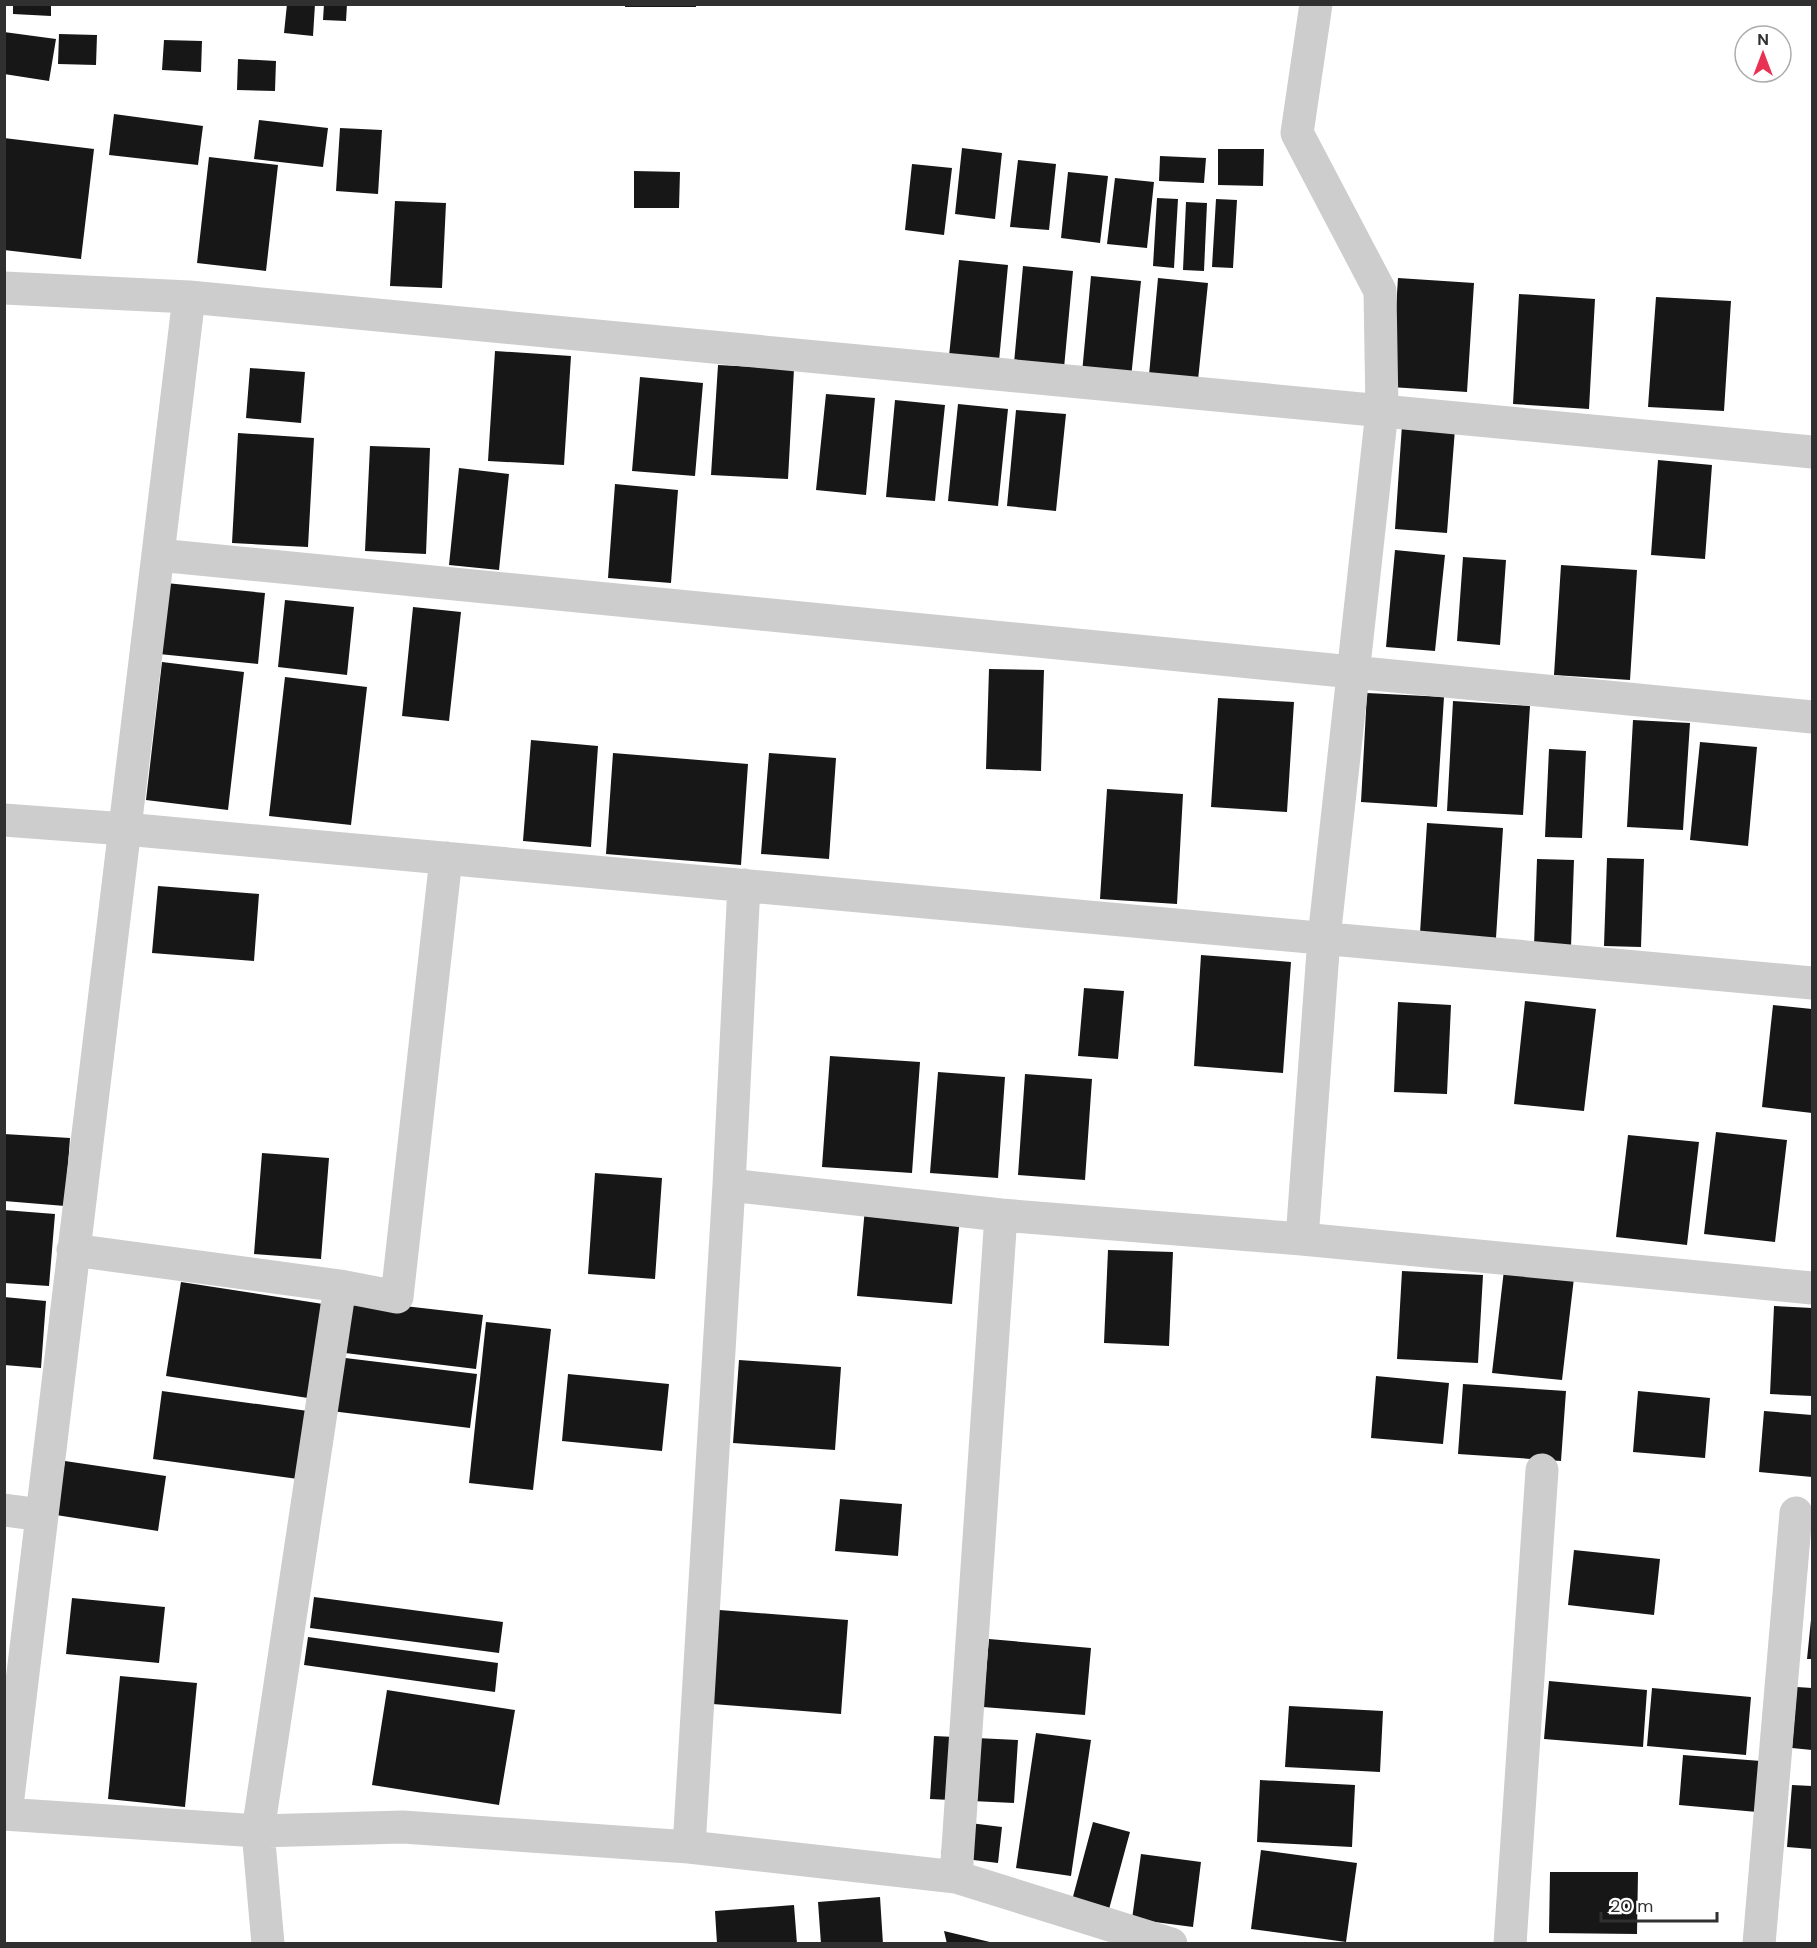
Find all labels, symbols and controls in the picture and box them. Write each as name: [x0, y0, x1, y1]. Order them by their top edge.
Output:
north arrow: [1733, 24, 1793, 84]
text: N: [1757, 29, 1769, 50]
scale bar: [1601, 1885, 1716, 1923]
text: 20 m: [1610, 1894, 1653, 1918]

